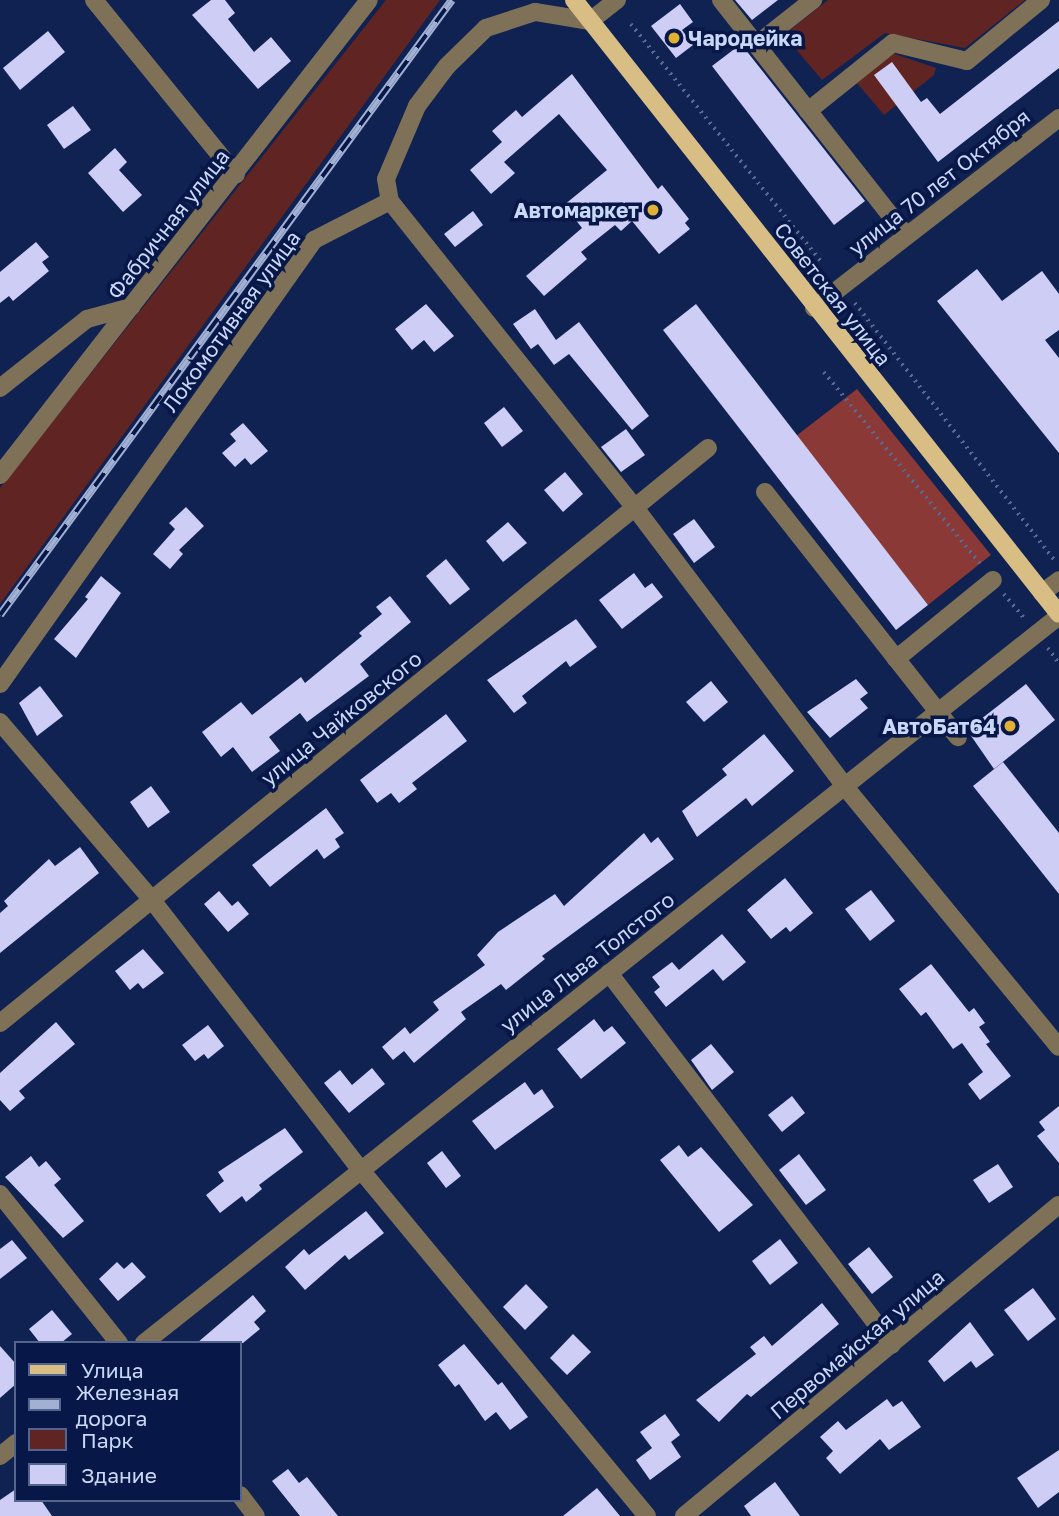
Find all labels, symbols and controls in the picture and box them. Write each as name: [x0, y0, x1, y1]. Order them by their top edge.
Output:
place label: Чародейка: [688, 25, 802, 51]
marker: Чародейка: [666, 30, 682, 46]
street label: улица 70 лет Октября: [843, 103, 1035, 261]
street label: Фабричная улица: [102, 144, 234, 304]
place label: Автомаркет: [514, 197, 639, 223]
marker: Автомаркет: [645, 202, 661, 218]
street label: Советская улица: [769, 217, 897, 371]
street label: Локомотивная улица: [157, 226, 305, 416]
street label: улица Чайковского: [256, 645, 426, 791]
place label: АвтоБат64: [882, 713, 996, 739]
marker: АвтоБат64: [1002, 718, 1018, 734]
street label: улица Льва Толстого: [495, 886, 679, 1038]
street label: Первомайская улица: [765, 1264, 949, 1424]
legend: [14, 1341, 242, 1502]
text: Улица: [81, 1357, 144, 1383]
text: Железная дорога: [75, 1379, 179, 1431]
text: Парк: [81, 1427, 134, 1453]
text: Здание: [81, 1462, 157, 1488]

